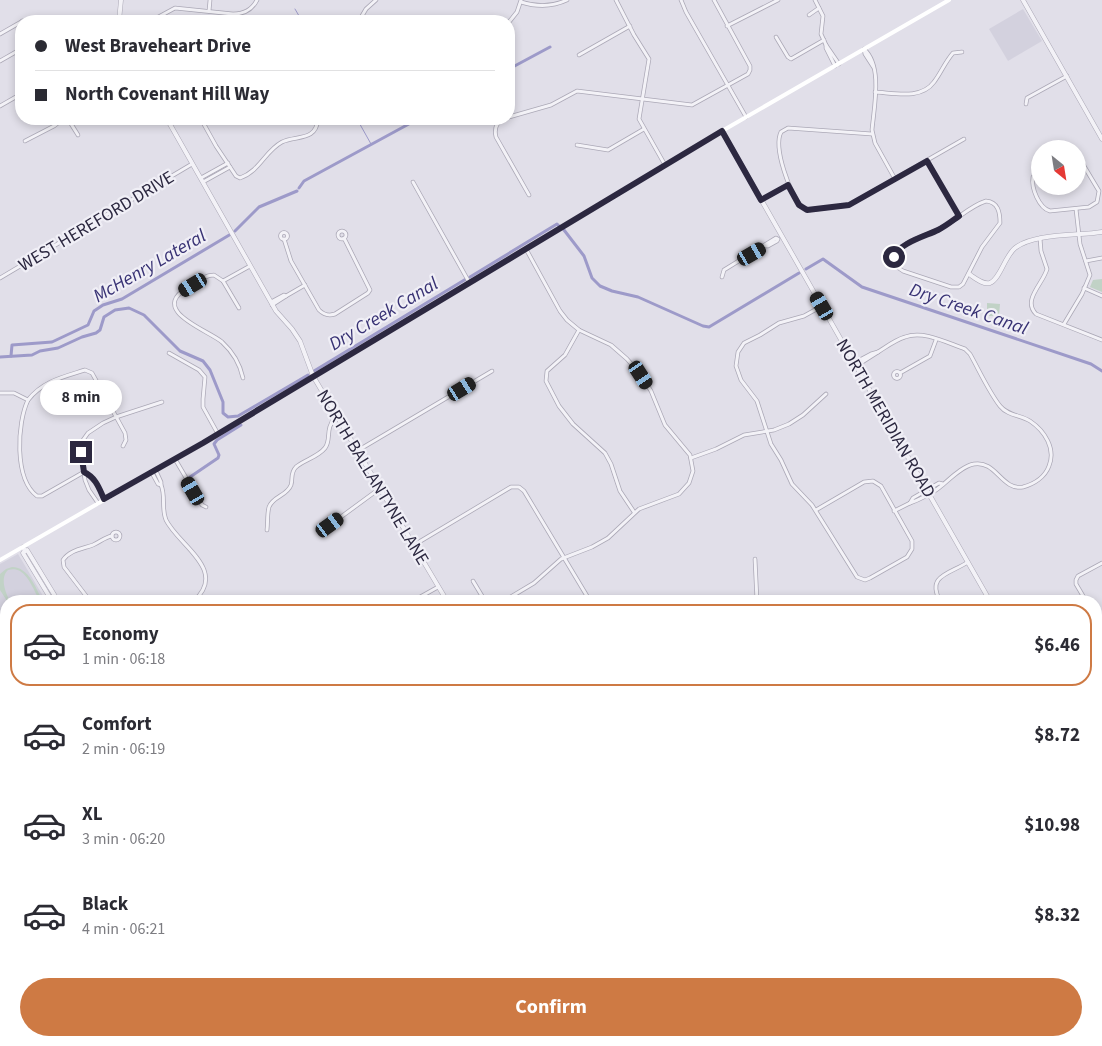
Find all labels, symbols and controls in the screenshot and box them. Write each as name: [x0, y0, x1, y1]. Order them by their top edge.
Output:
text: West Braveheart Drive: [65, 33, 251, 60]
text: North Covenant Hill Way: [65, 81, 269, 108]
north arrow: [1031, 140, 1086, 195]
map controls: [1031, 140, 1086, 195]
street label: WEST HEREFORD DRIVE: [14, 165, 179, 278]
water label: McHenry Lateral: [88, 223, 212, 310]
car: [735, 240, 768, 268]
route start: [883, 246, 905, 268]
car: [176, 271, 209, 299]
water label: Dry Creek Canal: [324, 271, 444, 358]
water label: Dry Creek Canal: [906, 277, 1032, 342]
car: [808, 289, 835, 323]
street label: NORTH MERIDIAN ROAD: [830, 334, 941, 502]
car: [626, 358, 655, 392]
car: [445, 375, 478, 403]
callout: 8 min: [40, 380, 122, 414]
street label: NORTH BALLANTYNE LANE: [310, 385, 435, 570]
text: 8 min: [62, 386, 100, 408]
route end: [70, 441, 92, 463]
car: [179, 474, 206, 508]
car: [313, 510, 346, 540]
text: Economy: [82, 621, 159, 648]
icon: car: [22, 623, 67, 668]
text: $6.46: [1034, 632, 1080, 659]
text: 1 min · 06:18: [82, 648, 165, 670]
text: Comfort: [82, 711, 152, 738]
icon: car: [22, 713, 67, 758]
text: $8.72: [1034, 722, 1080, 749]
text: 2 min · 06:19: [82, 738, 165, 760]
text: XL: [82, 801, 103, 828]
icon: car: [22, 803, 67, 848]
text: $10.98: [1024, 812, 1080, 839]
text: 3 min · 06:20: [82, 828, 165, 850]
text: Black: [82, 891, 128, 918]
icon: car: [22, 893, 67, 938]
text: $8.32: [1034, 902, 1080, 929]
text: 4 min · 06:21: [82, 918, 165, 940]
button: Confirm: [20, 978, 1082, 1036]

